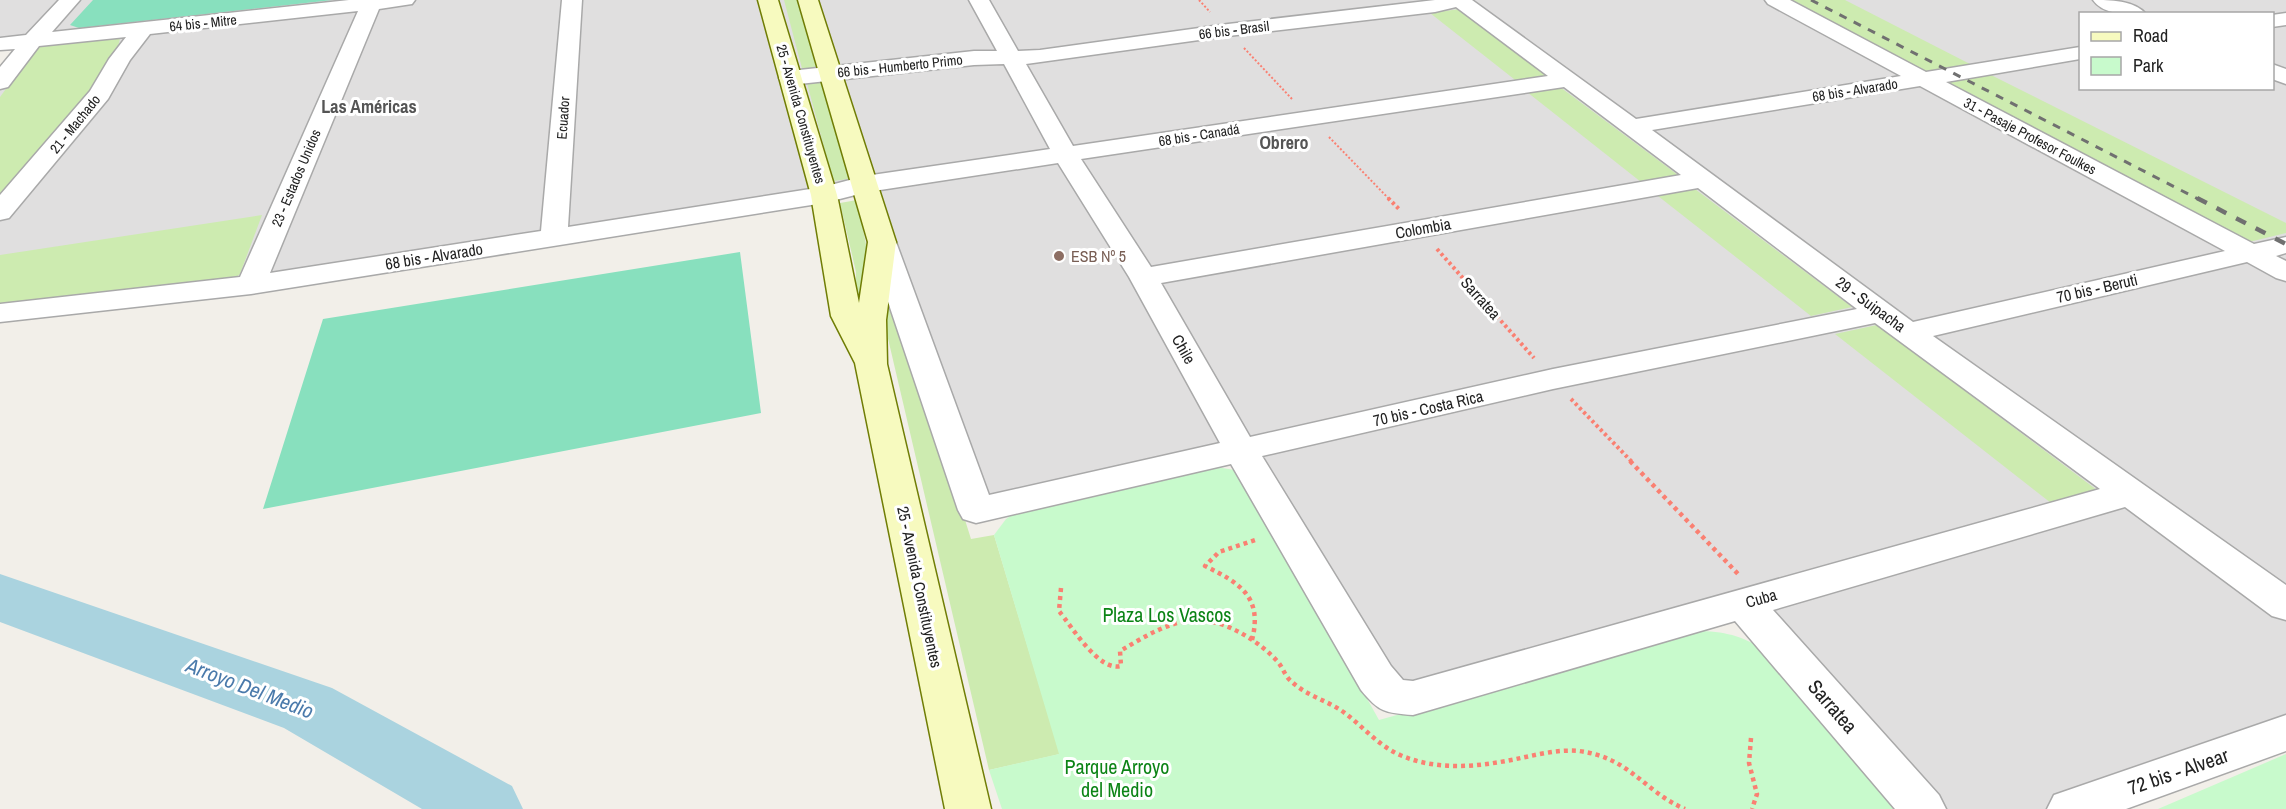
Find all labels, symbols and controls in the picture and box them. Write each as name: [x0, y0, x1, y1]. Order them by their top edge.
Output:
street label: 64 bis - Mitre: [168, 11, 238, 35]
legend: [2079, 12, 2274, 90]
street label: 66 bis - Brasil: [1198, 17, 1270, 43]
text: Road: [2133, 23, 2168, 48]
street label: 25 - Avenida Constituyentes: [772, 42, 830, 186]
street label: 66 bis - Humberto Primo: [837, 50, 963, 82]
text: Park: [2133, 53, 2164, 78]
street label: 68 bis - Alvarado: [1811, 74, 1899, 106]
street label: 21 - Machado: [46, 91, 104, 157]
street label: 31 - Pasaje Profesor Foulkes: [1961, 93, 2100, 179]
district label: Las Américas: [321, 94, 417, 119]
street label: Ecuador: [553, 96, 573, 140]
street label: 68 bis - Canadá: [1157, 120, 1241, 150]
street label: 23 - Estados Unidos: [267, 126, 325, 229]
district label: Obrero: [1259, 130, 1309, 155]
street label: Colombia: [1393, 212, 1453, 244]
street label: 68 bis - Alvarado: [384, 237, 484, 275]
place label: ESB Nº 5: [1071, 245, 1126, 267]
marker: ESB Nº 5: [1052, 249, 1066, 263]
street label: 70 bis - Beruti: [2054, 268, 2140, 308]
street label: 29 - Suipacha: [1831, 271, 1911, 337]
street label: Sarratea: [1456, 272, 1506, 325]
street label: Chile: [1167, 330, 1201, 368]
street label: 70 bis - Costa Rica: [1371, 384, 1486, 431]
street label: 25 - Avenida Constituyentes: [892, 504, 948, 670]
street label: Cuba: [1743, 583, 1780, 613]
park label: Plaza Los Vascos: [1102, 601, 1232, 628]
water label: Arroyo Del Medio: [181, 650, 318, 726]
street label: Sarratea: [1802, 673, 1864, 739]
street label: 72 bis - Alvear: [2124, 741, 2232, 801]
park label: Parque Arroyo del Medio: [1065, 753, 1169, 803]

